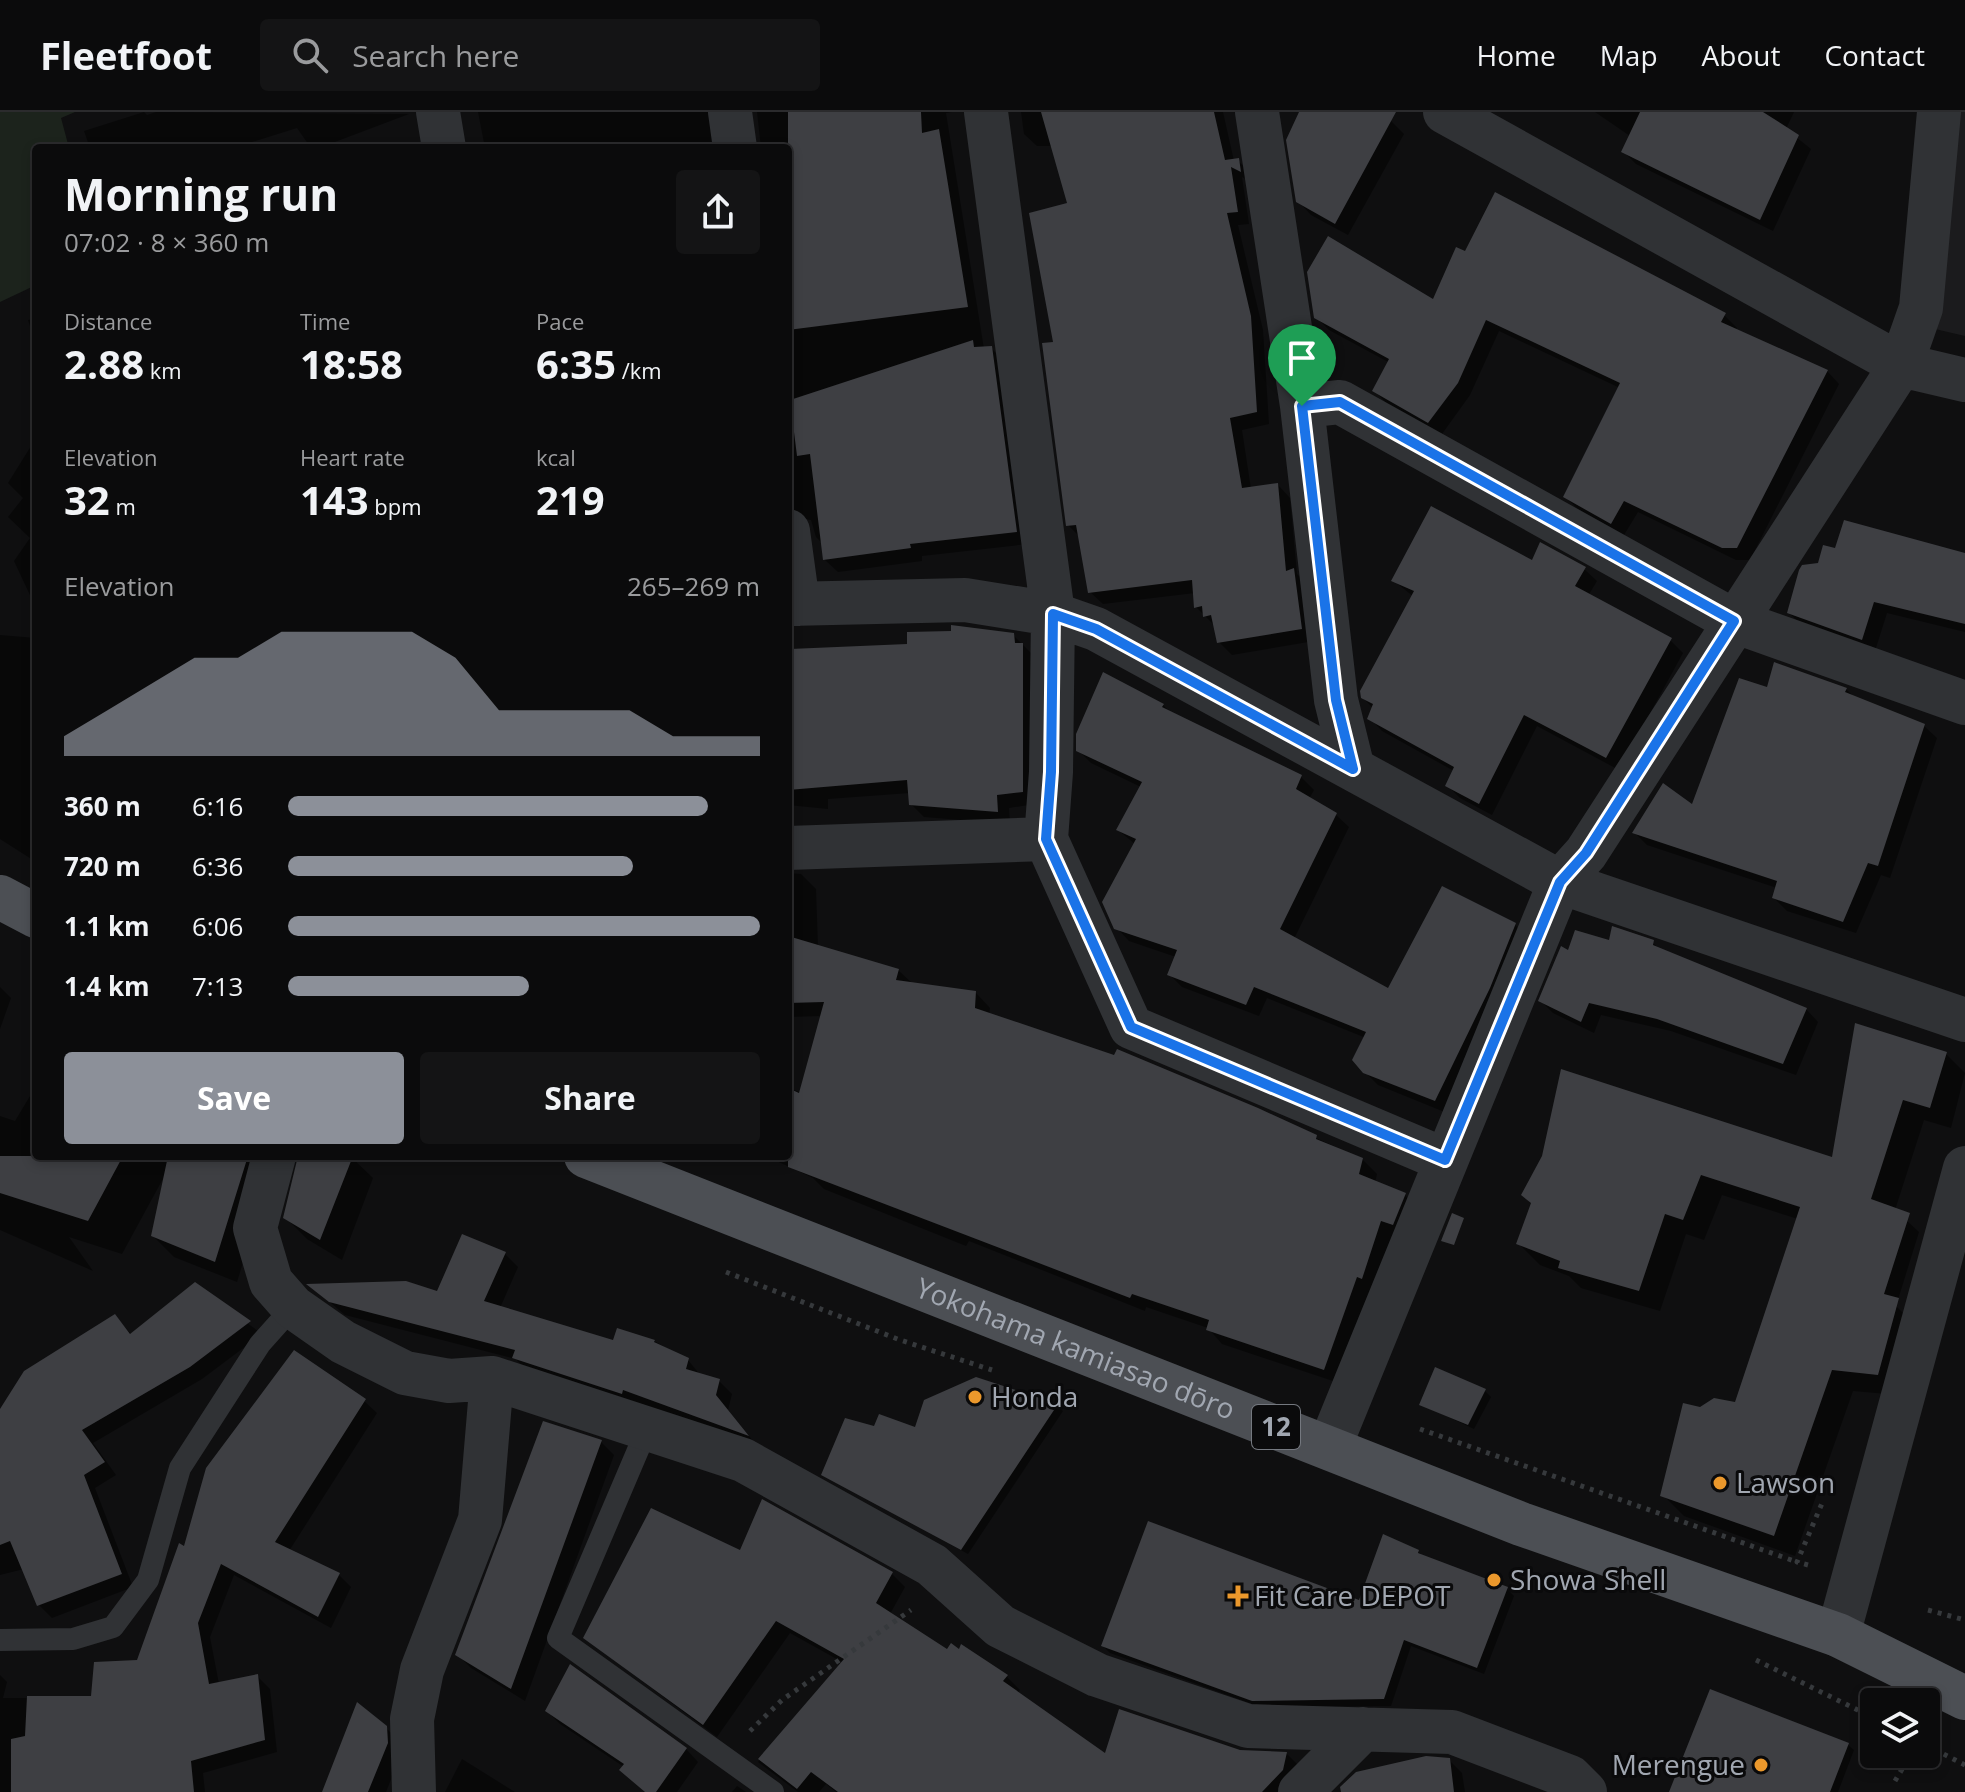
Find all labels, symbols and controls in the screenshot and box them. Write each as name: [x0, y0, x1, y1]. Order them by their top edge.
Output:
search box: [260, 19, 820, 91]
text: Fleetfoot: [40, 29, 212, 81]
icon: search: [288, 33, 332, 77]
text: Search here: [352, 35, 519, 76]
text: Home: [1477, 36, 1556, 74]
text: Map: [1600, 36, 1658, 74]
text: About: [1702, 36, 1780, 74]
text: Contact: [1824, 36, 1925, 74]
text: Morning run: [64, 164, 338, 224]
button: share: [676, 170, 760, 254]
text: 07:02 · 8 × 360 m: [64, 224, 269, 260]
text: Distance: [64, 306, 152, 336]
text: Time: [300, 306, 350, 336]
text: Pace: [536, 306, 584, 336]
pin: [1268, 324, 1336, 406]
text: 2.88: [64, 336, 144, 391]
text: 18:58: [300, 336, 403, 391]
text: 6:35: [536, 336, 616, 391]
icon: arrive: [1280, 336, 1324, 380]
text: km: [144, 355, 182, 385]
text: /km: [616, 355, 662, 385]
text: Elevation: [64, 442, 157, 472]
text: Heart rate: [300, 442, 405, 472]
text: kcal: [536, 442, 576, 472]
text: 32: [64, 472, 110, 527]
text: 143: [300, 472, 369, 527]
text: 219: [536, 472, 605, 527]
text: m: [110, 491, 136, 521]
text: bpm: [369, 491, 422, 521]
text: Elevation: [64, 568, 174, 604]
text: 265–269 m: [627, 568, 760, 604]
text: 360 m: [64, 788, 141, 824]
text: 6:16: [192, 788, 243, 824]
text: 720 m: [64, 848, 141, 884]
text: 6:36: [192, 848, 243, 884]
text: 1.1 km: [64, 908, 150, 944]
text: 6:06: [192, 908, 243, 944]
text: 1.4 km: [64, 968, 150, 1004]
text: 7:13: [192, 968, 243, 1004]
button: Save: [64, 1052, 404, 1144]
button: Share: [420, 1052, 760, 1144]
street label: Yokohama kamiasao dōro: [911, 1268, 1241, 1428]
place label: Honda: [991, 1377, 1078, 1415]
marker: Honda: [966, 1388, 984, 1406]
road number: 12: [1252, 1405, 1300, 1449]
place label: Lawson: [1736, 1463, 1835, 1501]
marker: Lawson: [1711, 1474, 1729, 1492]
place label: Showa Shell: [1510, 1560, 1666, 1598]
marker: Showa Shell: [1485, 1571, 1503, 1589]
place label: Fit Care DEPOT: [1254, 1576, 1451, 1614]
marker: Fit Care DEPOT: [1229, 1587, 1247, 1605]
map controls: [1860, 1688, 1940, 1768]
button: layers: [1860, 1688, 1940, 1768]
place label: Merengue: [1612, 1745, 1745, 1783]
marker: Merengue: [1752, 1756, 1770, 1774]

